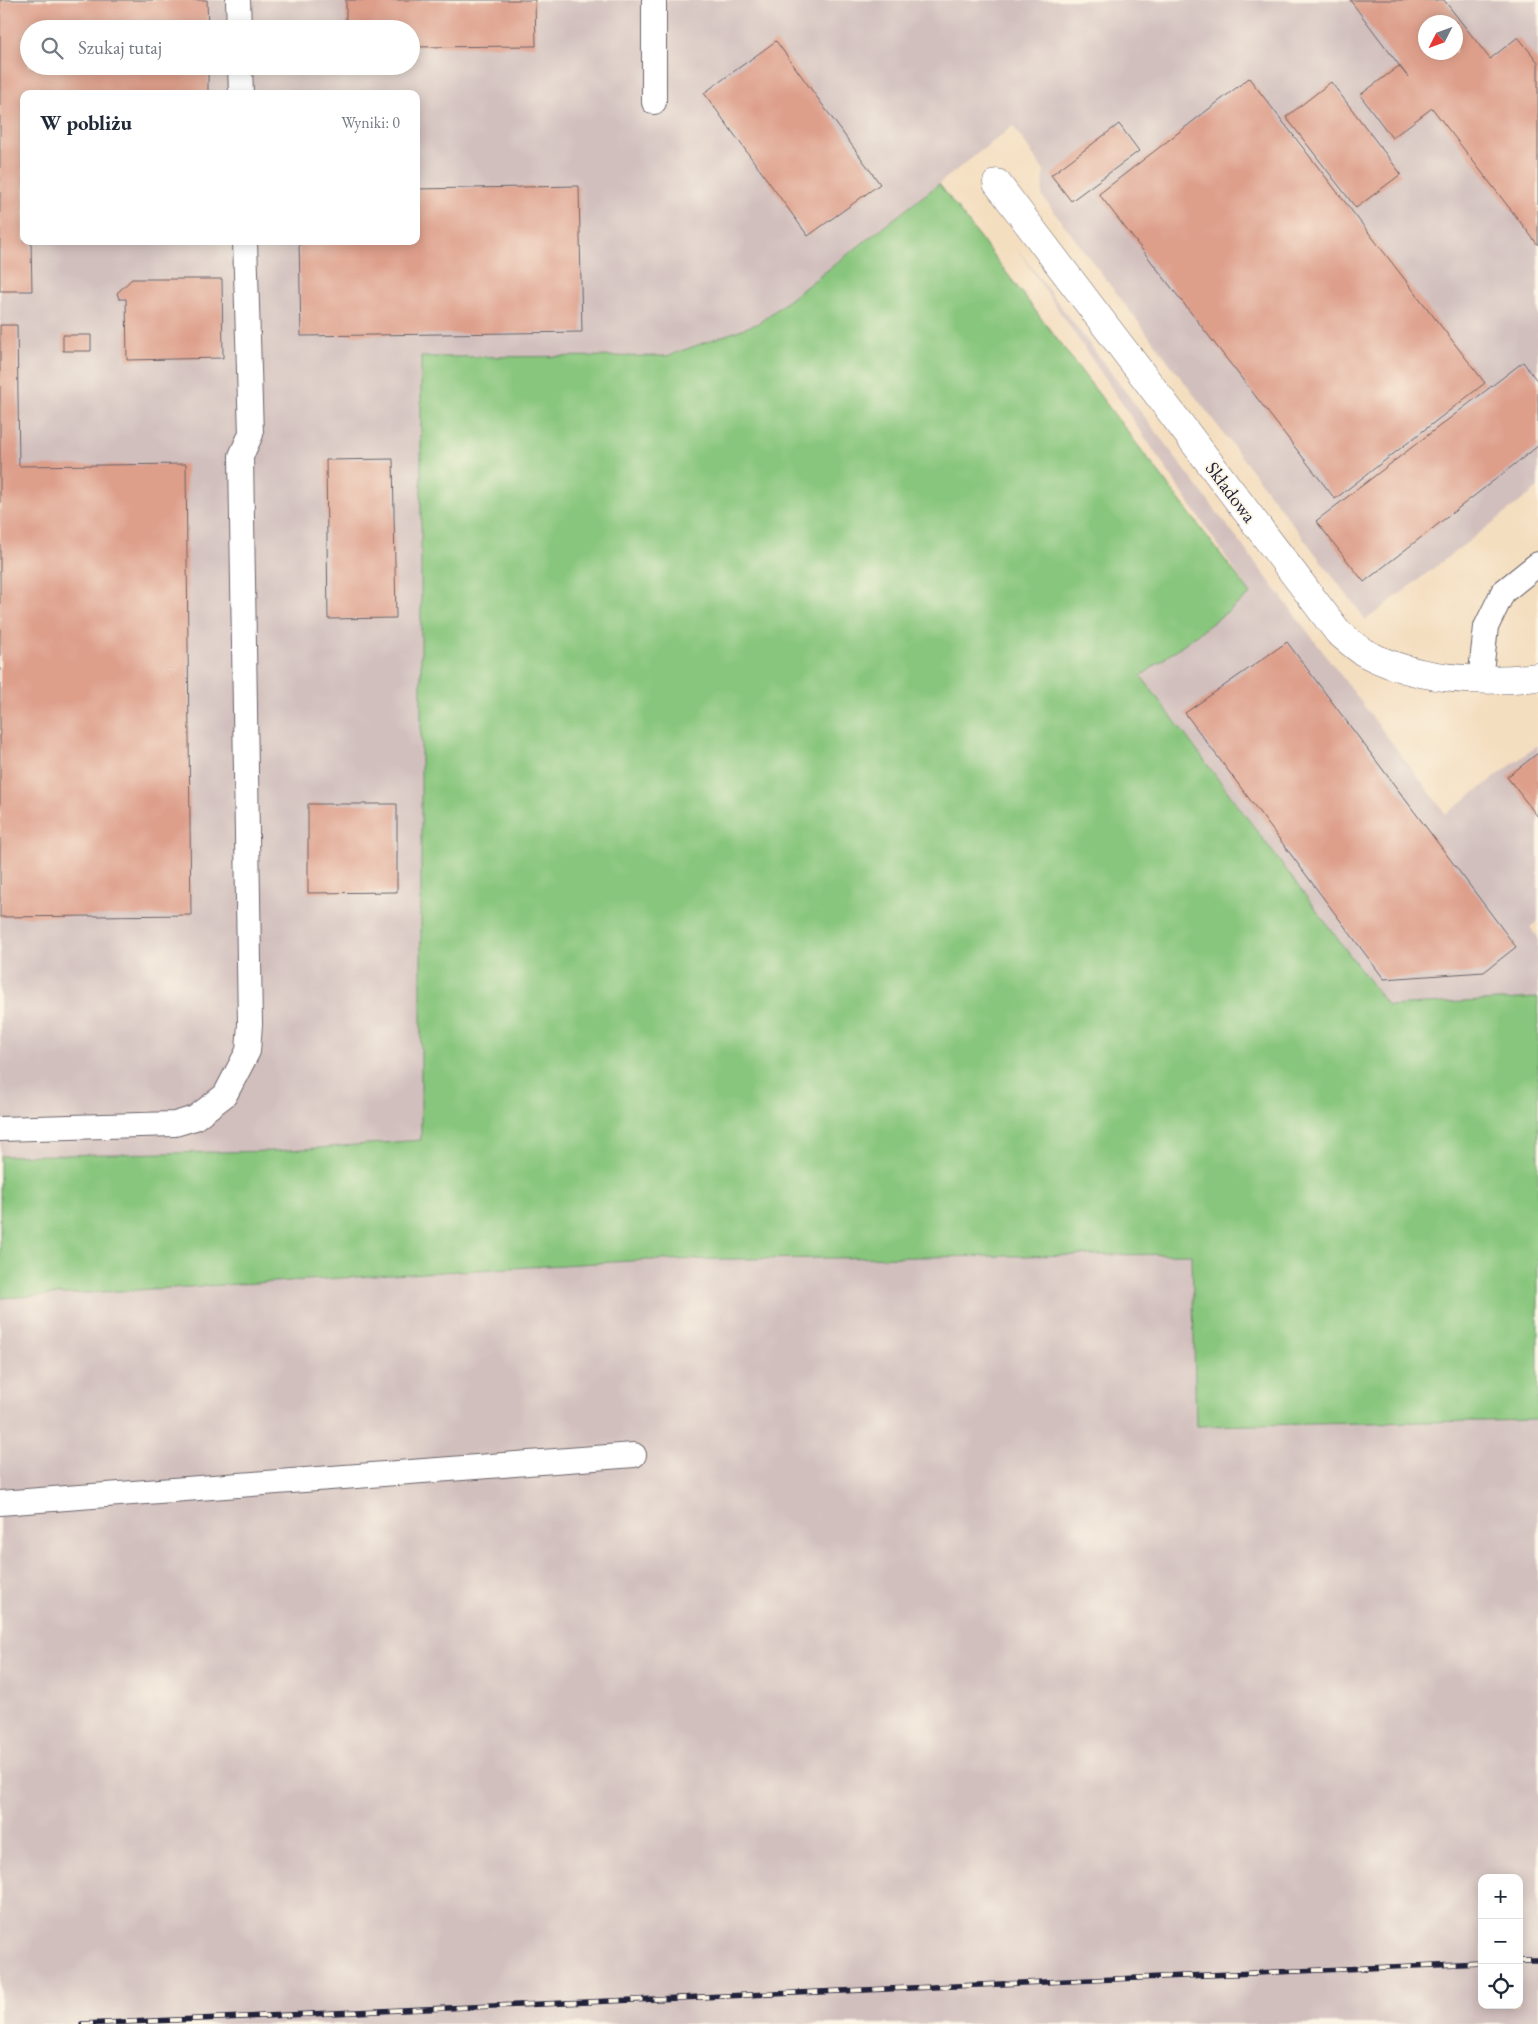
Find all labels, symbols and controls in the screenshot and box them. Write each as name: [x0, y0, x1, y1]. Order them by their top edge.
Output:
north arrow: [1418, 15, 1463, 60]
search box: [20, 20, 420, 75]
icon: search: [38, 34, 66, 62]
text: Szukaj tutaj: [78, 35, 162, 60]
text: W pobliżu: [40, 109, 132, 136]
text: Wyniki: 0: [341, 112, 400, 133]
street label: Składowa: [1200, 457, 1262, 528]
map controls: [1478, 1874, 1523, 2009]
button: +: [1478, 1874, 1523, 1919]
button: −: [1478, 1919, 1523, 1964]
button: locate: [1478, 1964, 1523, 2009]

